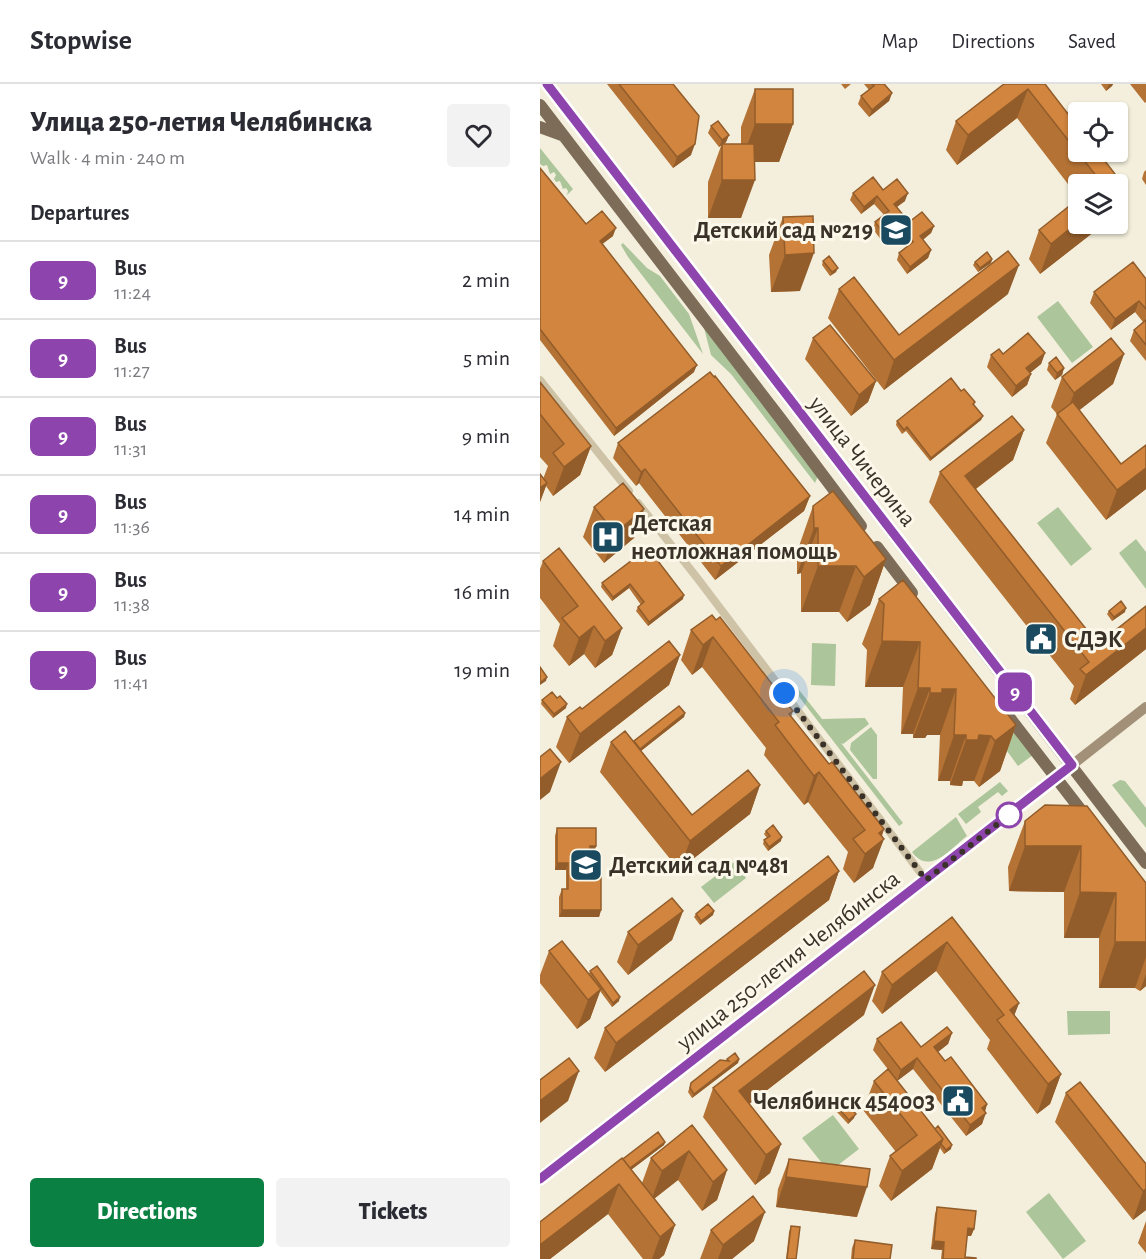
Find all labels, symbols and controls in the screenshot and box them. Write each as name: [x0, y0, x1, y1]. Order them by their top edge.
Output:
text: Stopwise: [30, 27, 132, 55]
text: Map: [882, 31, 918, 52]
text: Directions: [951, 31, 1035, 52]
text: Saved: [1068, 31, 1116, 52]
map controls: [1068, 102, 1128, 234]
button: locate: [1068, 102, 1128, 162]
button: heart: [447, 104, 510, 167]
text: Улица 250-летия Челябинска: [30, 109, 372, 137]
text: Walk · 4 min · 240 m: [30, 148, 185, 168]
button: layers: [1068, 174, 1128, 234]
text: Departures: [30, 202, 130, 224]
school or university icon: Детский сад №219: [878, 212, 914, 248]
place label: Детский сад №219: [694, 219, 873, 243]
text: Bus: [114, 257, 147, 279]
text: 2 min: [462, 269, 510, 291]
text: 9: [58, 270, 68, 291]
text: 11:24: [114, 283, 151, 303]
text: Bus: [114, 335, 147, 357]
text: 5 min: [463, 347, 510, 369]
text: 9: [58, 348, 68, 369]
text: 11:27: [114, 361, 150, 381]
street label: улица Чичерина: [803, 391, 920, 531]
text: Bus: [114, 413, 147, 435]
text: 9 min: [462, 425, 510, 447]
text: 9: [58, 426, 68, 447]
text: 11:31: [114, 439, 147, 459]
text: Bus: [114, 491, 147, 513]
text: 14 min: [454, 503, 510, 525]
text: 9: [58, 504, 68, 525]
place label: Детская неотложная помощь: [631, 512, 837, 564]
text: 11:36: [114, 517, 150, 537]
hospital icon: Детская неотложная помощь: [590, 519, 626, 555]
text: Bus: [114, 569, 147, 591]
text: 16 min: [454, 581, 510, 603]
text: 9: [58, 582, 68, 603]
text: 11:38: [114, 595, 150, 615]
public building icon: СДЭК: [1023, 621, 1059, 657]
place label: СДЭК: [1064, 628, 1123, 652]
text: Bus: [114, 647, 147, 669]
text: 19 min: [454, 659, 510, 681]
text: 9: [58, 660, 68, 681]
line badge: 9: [996, 672, 1034, 712]
text: 11:41: [114, 673, 149, 693]
your location: [769, 678, 799, 708]
text: 9: [1010, 682, 1020, 703]
unlabelled marker: [996, 802, 1022, 828]
school or university icon: Детский сад №481: [568, 847, 604, 883]
place label: Детский сад №481: [609, 854, 789, 878]
street label: улица 250-летия Челябинска: [672, 867, 904, 1056]
public building icon: Челябинск 454003: [940, 1083, 976, 1119]
place label: Челябинск 454003: [753, 1090, 935, 1114]
button: Directions: [30, 1178, 264, 1247]
button: Tickets: [276, 1178, 510, 1247]

